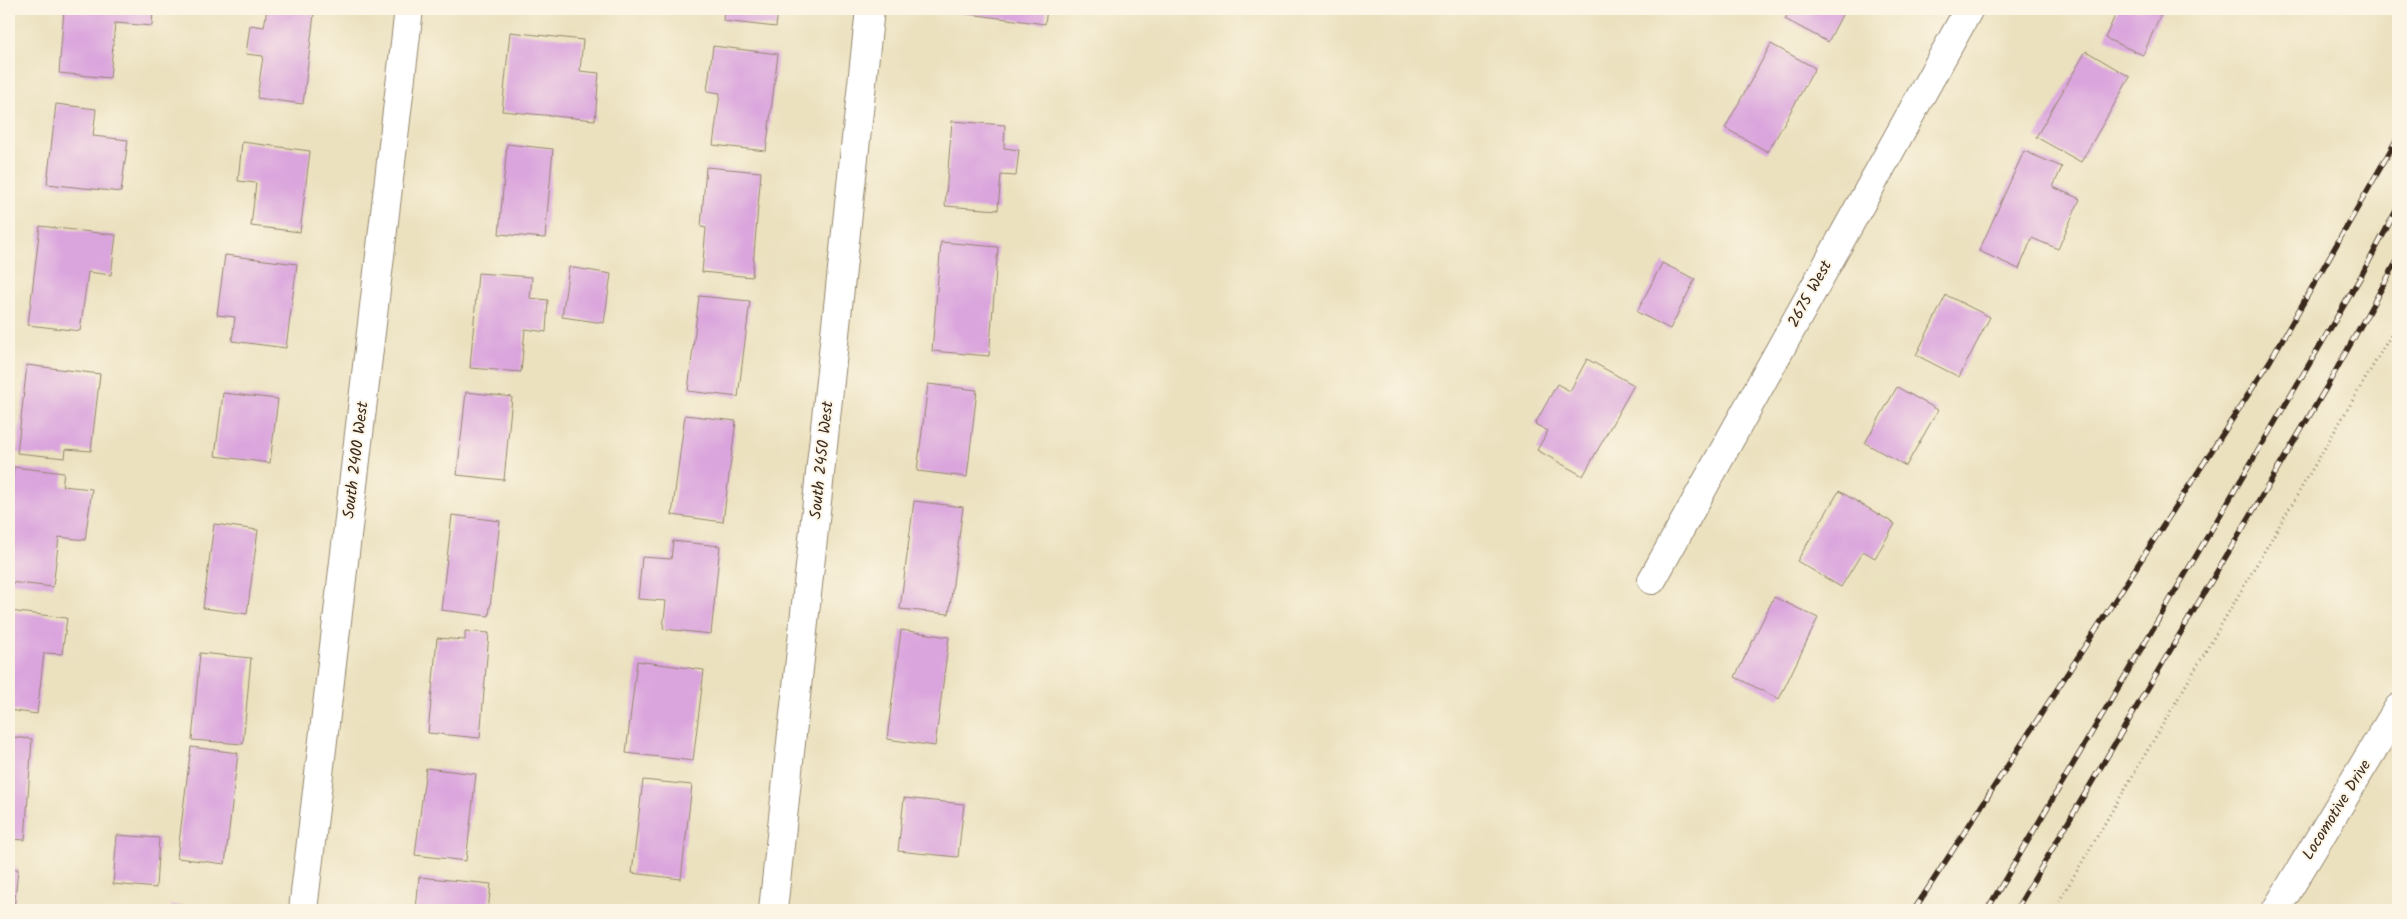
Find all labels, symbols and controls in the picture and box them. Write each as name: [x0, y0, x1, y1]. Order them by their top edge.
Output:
street label: 2675 West: [1781, 255, 1839, 332]
street label: South 2400 West: [336, 399, 376, 520]
street label: South 2450 West: [803, 399, 841, 520]
street label: Locomotive Drive: [2296, 755, 2378, 865]

